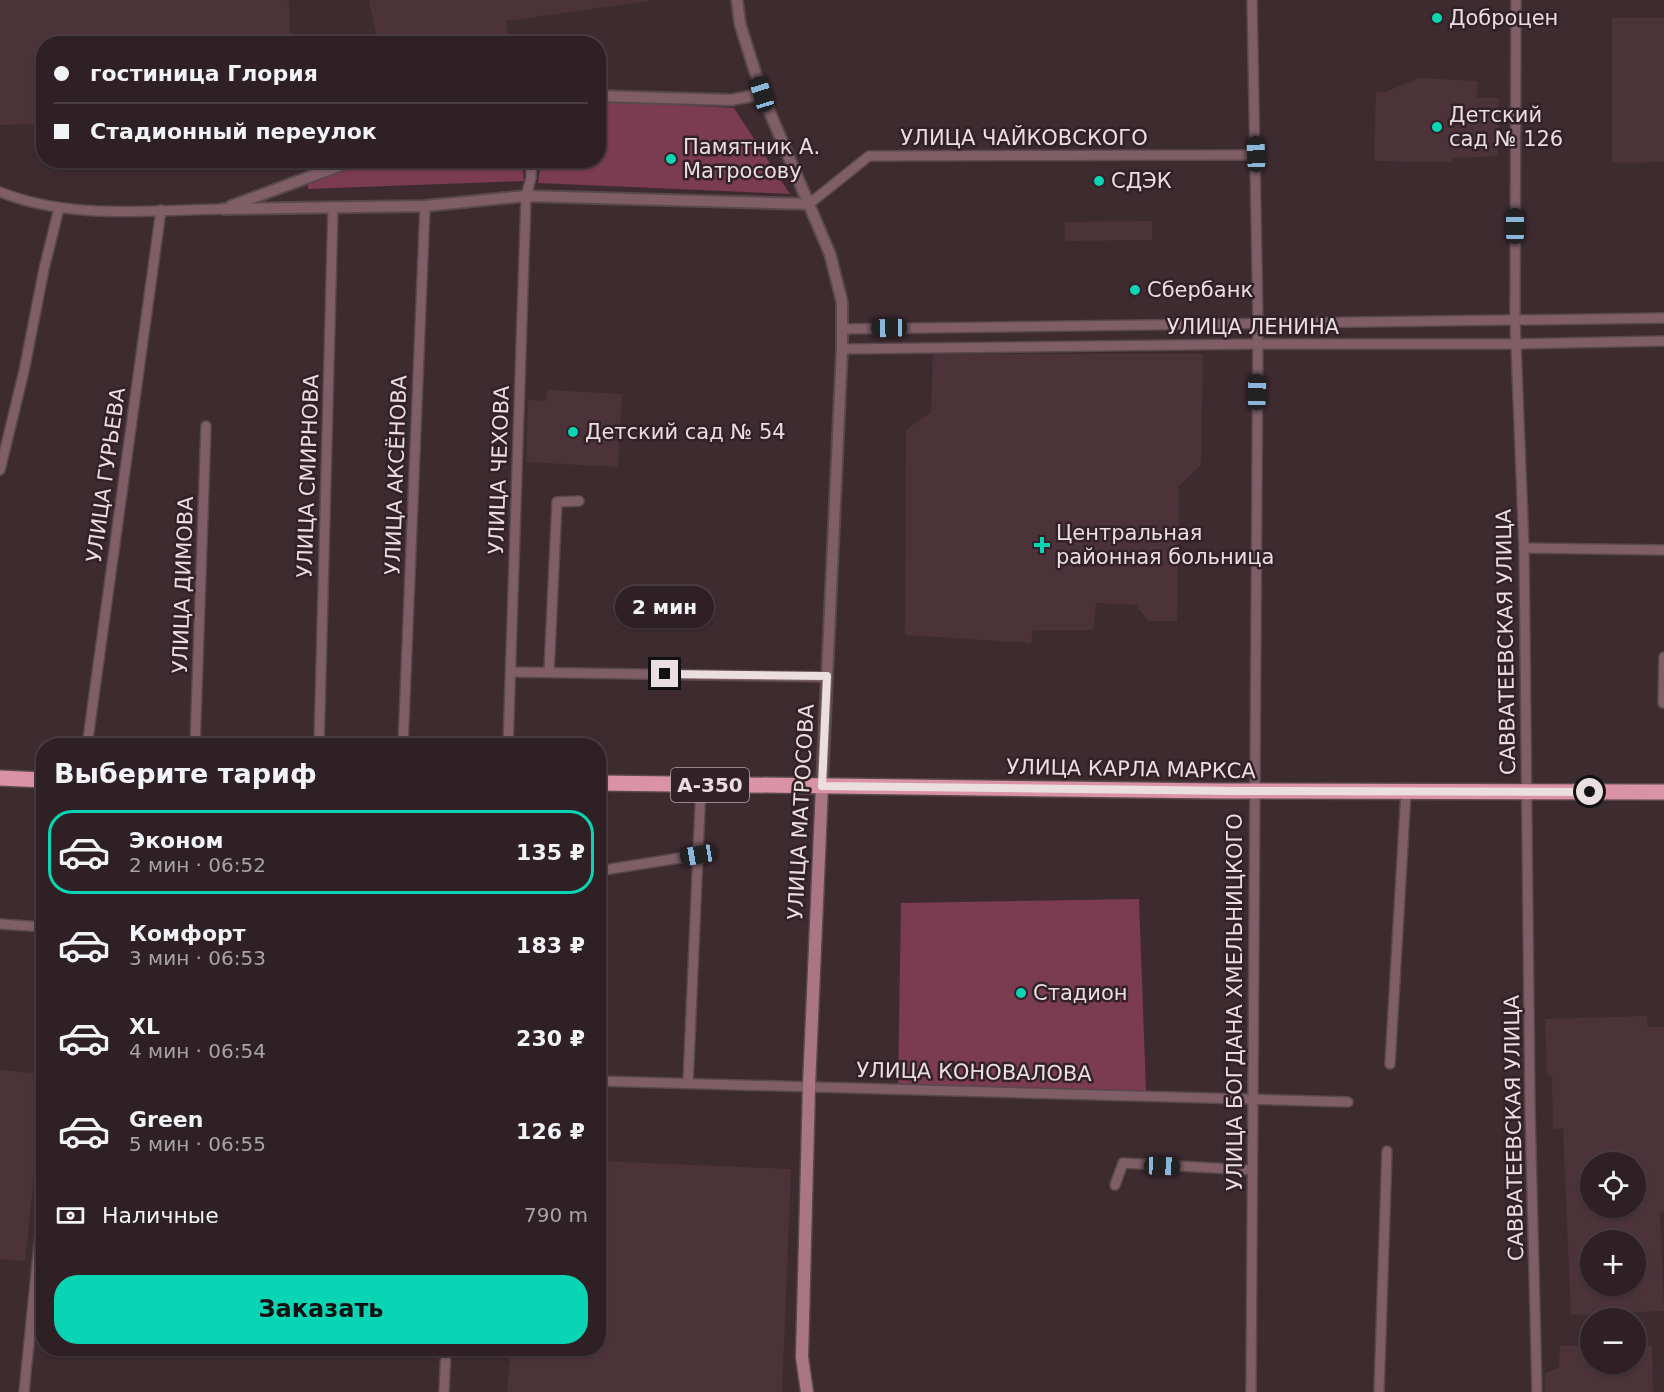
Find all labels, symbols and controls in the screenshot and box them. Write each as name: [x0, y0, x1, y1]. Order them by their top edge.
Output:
place label: Доброцен: [1449, 6, 1558, 30]
marker: Доброцен: [1430, 11, 1444, 25]
text: гостиница Глория: [90, 61, 318, 86]
car: [748, 74, 776, 114]
place label: Детский сад № 126: [1449, 103, 1563, 151]
text: Стадионный переулок: [90, 119, 377, 144]
marker: Детский сад № 126: [1430, 120, 1444, 134]
street label: УЛИЦА ЧАЙКОВСКОГО: [900, 125, 1148, 150]
place label: Памятник А. Матросову: [683, 135, 820, 183]
car: [1246, 136, 1266, 172]
marker: Памятник А. Матросову: [664, 152, 678, 166]
place label: СДЭК: [1111, 169, 1172, 193]
marker: СДЭК: [1092, 174, 1106, 188]
car: [1506, 208, 1524, 244]
place label: Сбербанк: [1147, 278, 1253, 302]
marker: Сбербанк: [1128, 283, 1142, 297]
street label: УЛИЦА ЛЕНИНА: [1167, 315, 1340, 339]
car: [871, 319, 907, 337]
street label: УЛИЦА СМИРНОВА: [292, 373, 324, 578]
street label: УЛИЦА АКСЁНОВА: [380, 374, 412, 575]
car: [1248, 374, 1266, 410]
street label: УЛИЦА ГУРЬЕВА: [82, 385, 130, 564]
street label: УЛИЦА ЧЕХОВА: [484, 385, 514, 555]
place label: Детский сад № 54: [585, 420, 786, 444]
marker: Детский сад № 54: [566, 425, 580, 439]
street label: УЛИЦА ДИМОВА: [168, 495, 198, 674]
street label: САВВАТЕЕВСКАЯ УЛИЦА: [1492, 508, 1520, 775]
place label: Центральная районная больница: [1056, 521, 1274, 569]
marker: Центральная районная больница: [1033, 536, 1051, 554]
callout: 2 мин: [616, 587, 714, 629]
text: 2 мин: [632, 595, 697, 619]
route end: [651, 660, 678, 687]
street label: УЛИЦА МАТРОСОВА: [783, 703, 819, 921]
street label: УЛИЦА КАРЛА МАРКСА: [1006, 755, 1257, 783]
text: Выберите тариф: [54, 758, 317, 789]
road number: А-350: [671, 768, 749, 802]
route start: [1576, 778, 1603, 805]
street label: УЛИЦА БОГДАНА ХМЕЛЬНИЦКОГО: [1223, 813, 1247, 1191]
icon: car: [57, 825, 111, 879]
text: Эконом: [129, 828, 224, 853]
text: 135 ₽: [516, 840, 585, 865]
car: [679, 843, 717, 867]
text: 2 мин · 06:52: [129, 853, 266, 877]
icon: car: [57, 918, 111, 972]
text: Комфорт: [129, 921, 246, 946]
text: 183 ₽: [516, 933, 585, 958]
text: 3 мин · 06:53: [129, 946, 266, 970]
place label: Стадион: [1033, 981, 1128, 1005]
marker: Стадион: [1014, 986, 1028, 1000]
street label: САВВАТЕЕВСКАЯ УЛИЦА: [1500, 994, 1528, 1261]
icon: car: [57, 1011, 111, 1065]
text: XL: [129, 1014, 160, 1039]
text: 230 ₽: [516, 1026, 585, 1051]
text: 4 мин · 06:54: [129, 1039, 266, 1063]
street label: УЛИЦА КОНОВАЛОВА: [856, 1058, 1092, 1086]
icon: car: [57, 1104, 111, 1158]
text: Green: [129, 1107, 203, 1132]
text: 126 ₽: [516, 1119, 585, 1144]
text: 5 мин · 06:55: [129, 1132, 266, 1156]
map controls: [1580, 1152, 1646, 1374]
button: locate: [1580, 1152, 1646, 1218]
car: [1144, 1156, 1180, 1176]
icon: cash: [54, 1199, 87, 1232]
text: Наличные: [102, 1203, 219, 1228]
text: 790 m: [524, 1203, 588, 1227]
button: +: [1580, 1230, 1646, 1296]
button: Заказать: [54, 1275, 588, 1344]
button: −: [1580, 1308, 1646, 1374]

